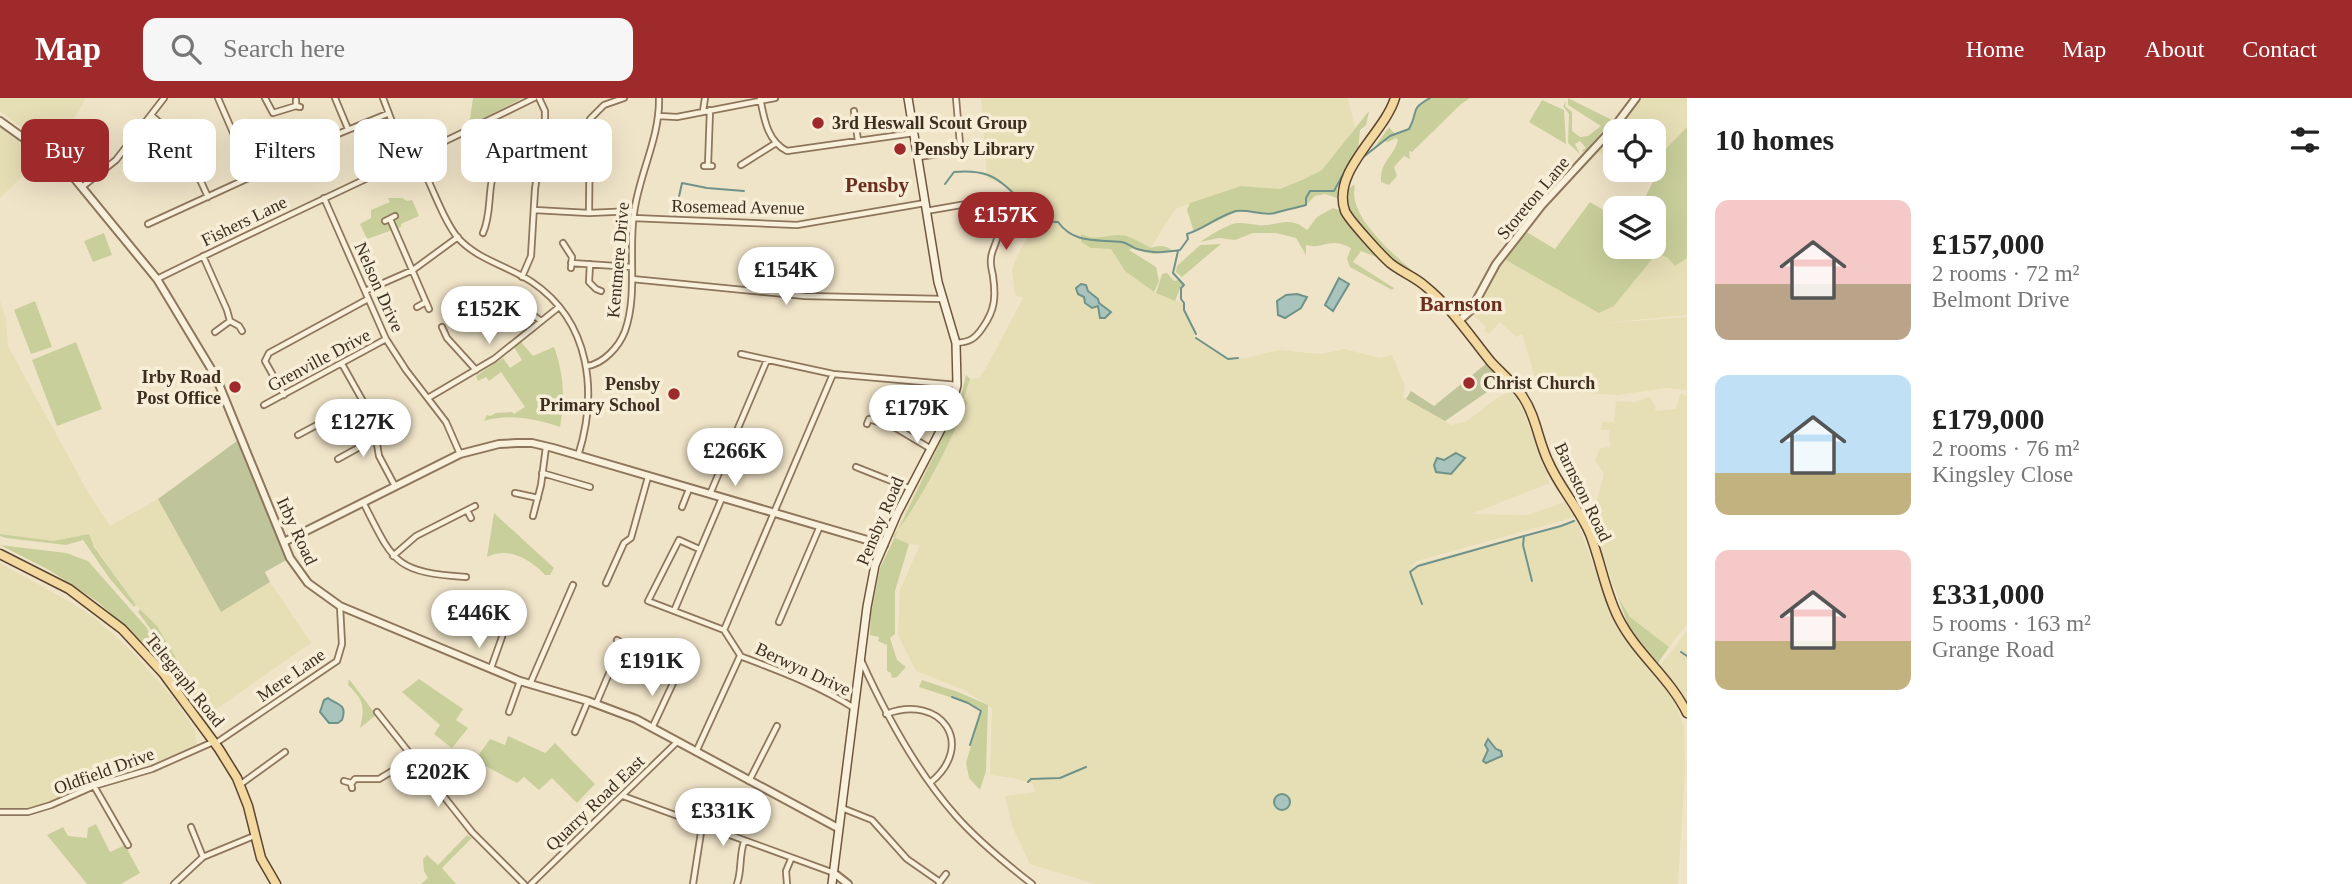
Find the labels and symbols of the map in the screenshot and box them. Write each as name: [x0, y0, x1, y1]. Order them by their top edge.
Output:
place label: 3rd Heswall Scout Group: [832, 113, 1027, 133]
marker: 3rd Heswall Scout Group: [810, 115, 826, 131]
place label: Pensby Library: [914, 139, 1035, 159]
marker: Pensby Library: [892, 141, 908, 157]
street label: Storeton Lane: [1493, 153, 1573, 243]
district label: Pensby: [845, 173, 910, 197]
street label: Fishers Lane: [198, 192, 290, 250]
pin: £157K: [957, 192, 1055, 252]
street label: Rosemead Avenue: [671, 196, 805, 218]
street label: Kentmere Drive: [603, 201, 633, 319]
street label: Nelson Drive: [350, 239, 408, 335]
pin: £154K: [737, 248, 835, 307]
pin: £152K: [440, 286, 538, 346]
district label: Barnston: [1420, 292, 1503, 316]
street label: Grenville Drive: [264, 325, 374, 395]
place label: Irby Road Post Office: [137, 367, 221, 408]
place label: Christ Church: [1483, 373, 1595, 393]
place label: Pensby Primary School: [540, 374, 660, 415]
marker: Christ Church: [1461, 375, 1477, 391]
marker: Irby Road Post Office: [227, 379, 243, 395]
marker: Pensby Primary School: [666, 386, 682, 402]
pin: £179K: [868, 386, 966, 445]
pin: £127K: [314, 400, 412, 459]
pin: £266K: [686, 428, 784, 488]
street label: Barnston Road: [1550, 439, 1616, 545]
street label: Pensby Road: [852, 474, 908, 568]
street label: Irby Road: [273, 494, 321, 568]
pin: £446K: [430, 590, 528, 650]
street label: Telegraph Road: [141, 629, 229, 731]
pin: £191K: [603, 638, 701, 698]
street label: Berwyn Drive: [752, 638, 854, 700]
street label: Mere Lane: [253, 644, 329, 706]
street label: Oldfield Drive: [51, 744, 157, 798]
pin: £202K: [389, 750, 487, 809]
street label: Quarry Road East: [542, 751, 648, 855]
pin: £331K: [674, 788, 772, 848]

